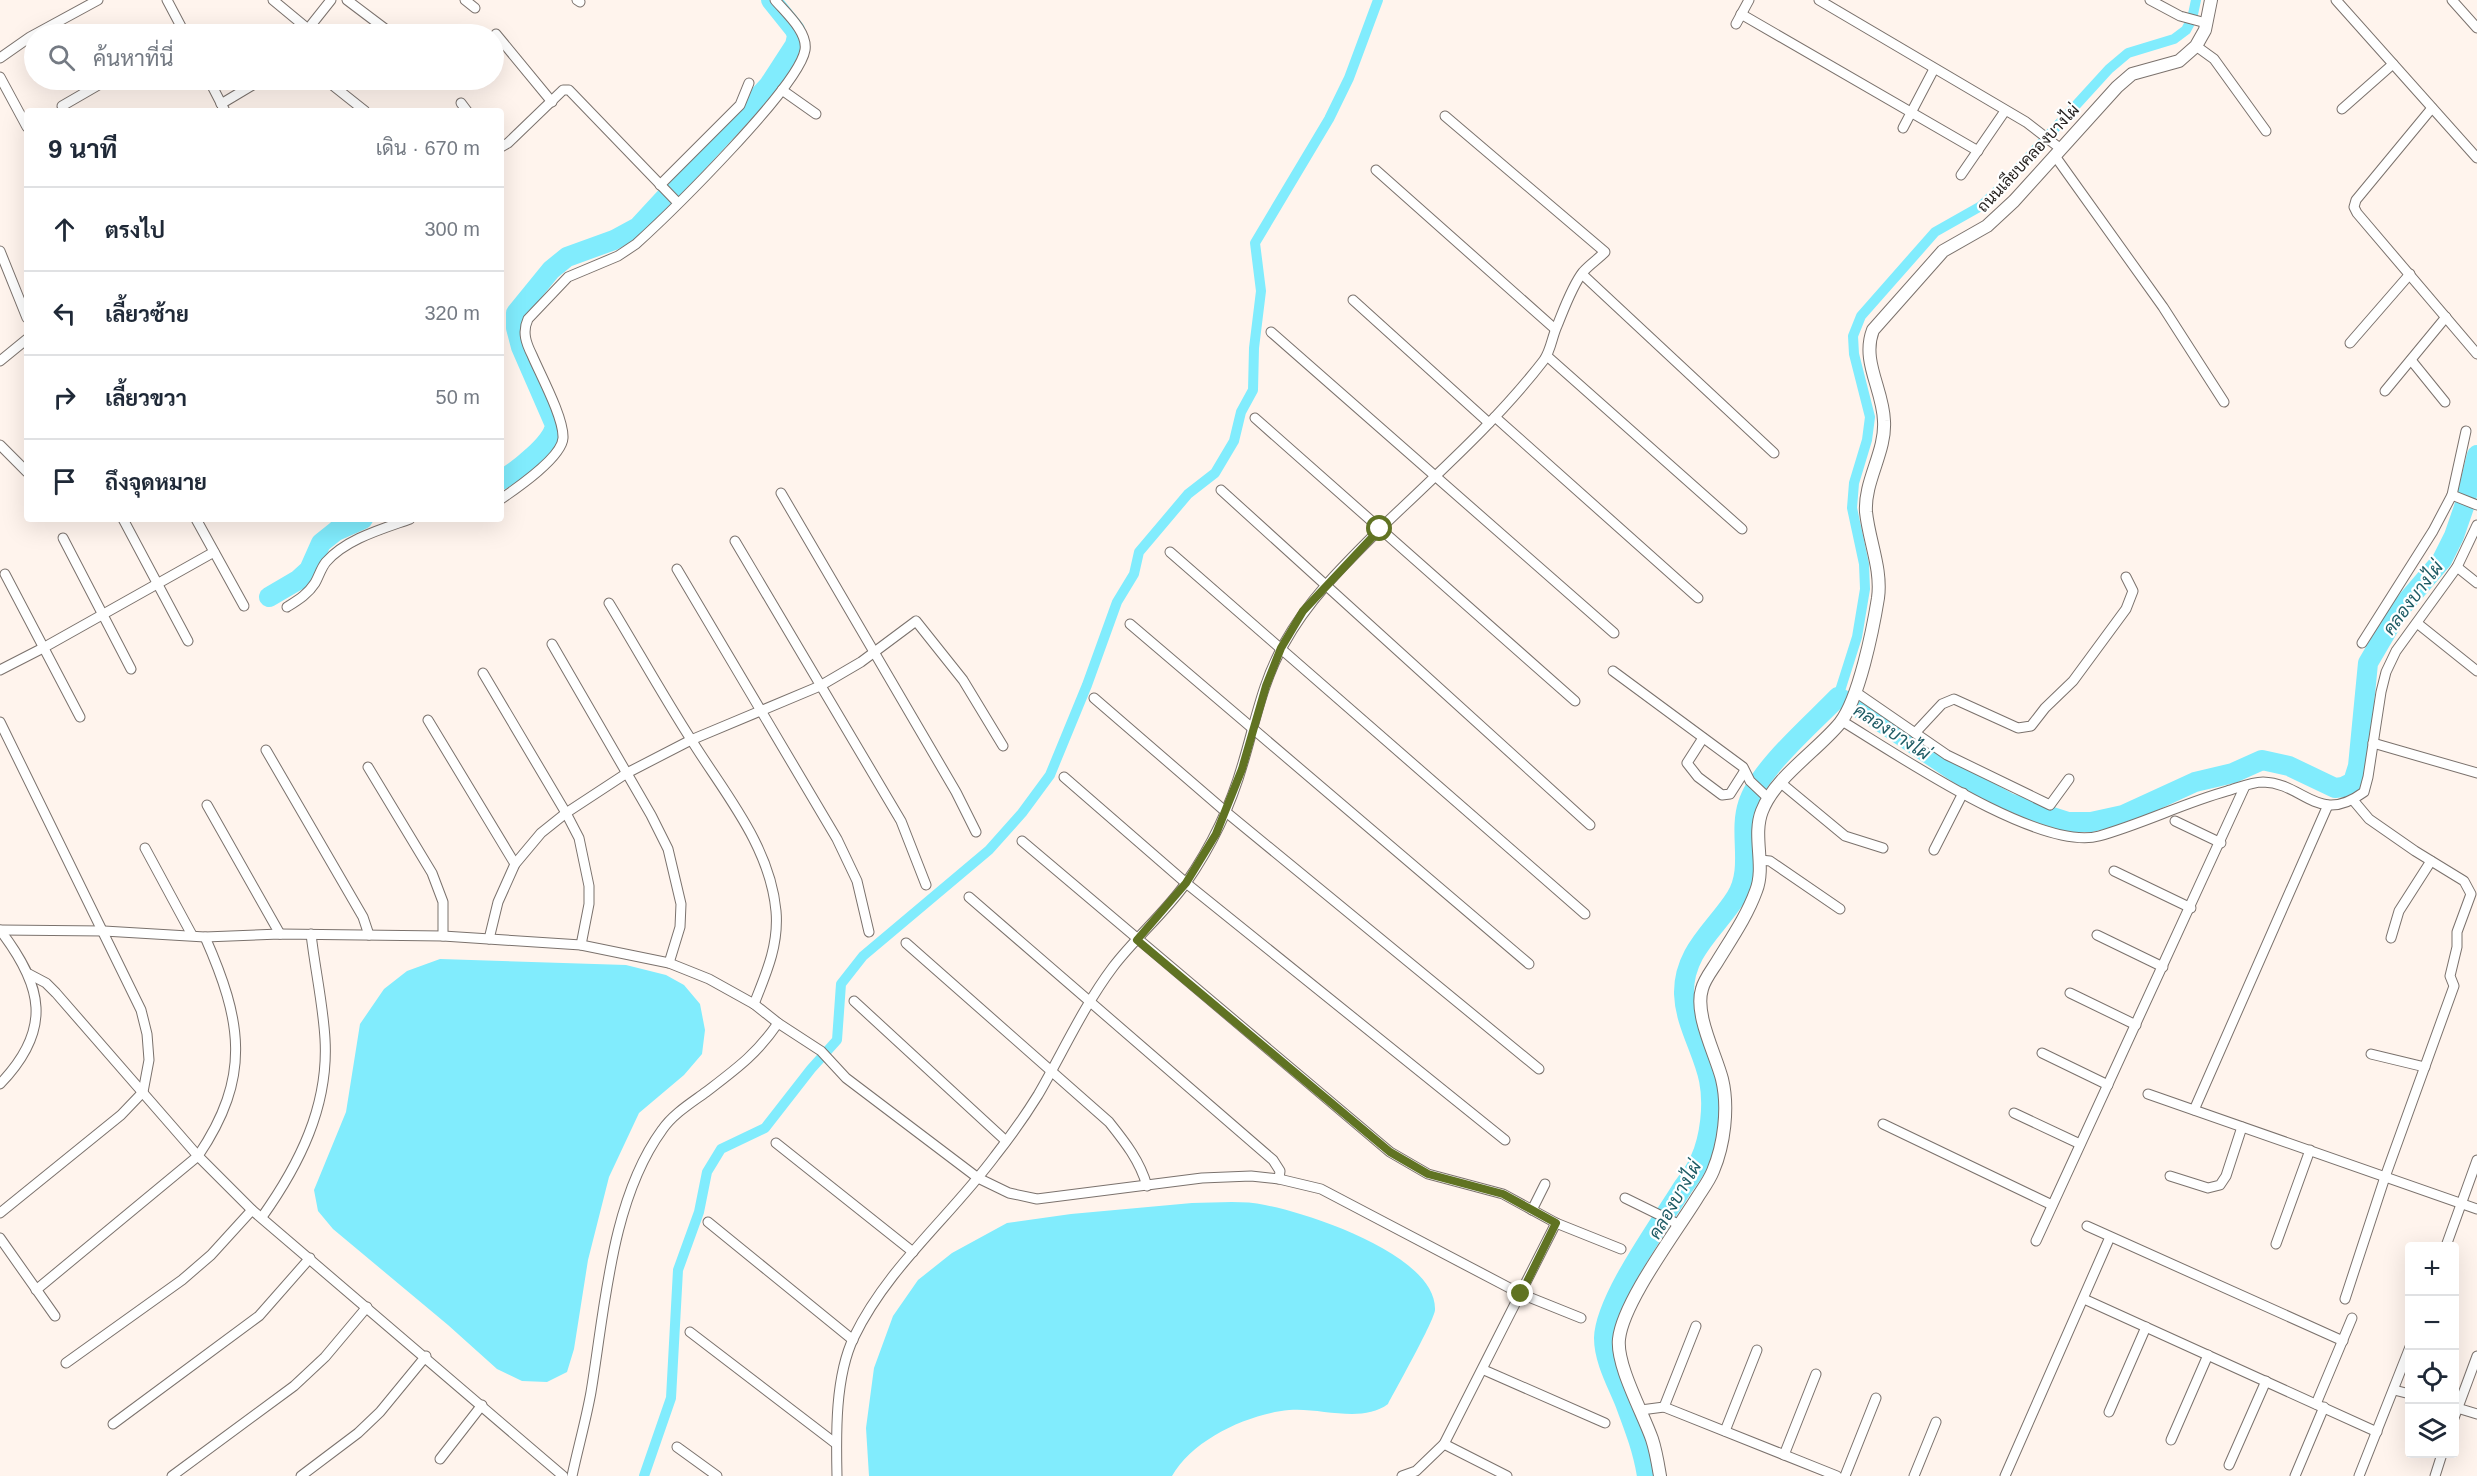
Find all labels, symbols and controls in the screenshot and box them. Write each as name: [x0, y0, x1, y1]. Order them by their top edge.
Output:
search box: [24, 24, 504, 90]
icon: search: [45, 41, 78, 74]
text: ค้นหาที่นี่: [93, 46, 173, 71]
street label: ถนนเลียบคลองบางไผ่: [1972, 99, 2082, 215]
text: 9 นาที: [48, 134, 117, 164]
text: เดิน · 670 m: [376, 137, 480, 159]
icon: ahead: [48, 213, 81, 246]
text: ตรงไป: [105, 218, 165, 243]
text: 300 m: [424, 218, 480, 240]
icon: left: [48, 297, 81, 330]
text: เลี้ยวซ้าย: [105, 302, 189, 327]
text: 320 m: [424, 302, 480, 324]
icon: right: [48, 381, 81, 414]
text: เลี้ยวขวา: [105, 386, 187, 411]
text: 50 m: [436, 386, 480, 408]
icon: arrive: [48, 465, 81, 498]
text: ถึงจุดหมาย: [105, 470, 207, 495]
route start: [1366, 515, 1392, 541]
water label: คลองบางไผ่: [2377, 555, 2448, 639]
water label: คลองบางไผ่: [1850, 697, 1936, 765]
water label: คลองบางไผ่: [1642, 1155, 1706, 1243]
map controls: [2405, 1242, 2459, 1458]
button: +: [2405, 1242, 2459, 1296]
route end: [1507, 1280, 1533, 1306]
button: −: [2405, 1296, 2459, 1350]
button: locate: [2405, 1350, 2459, 1404]
button: layers: [2405, 1404, 2459, 1458]

